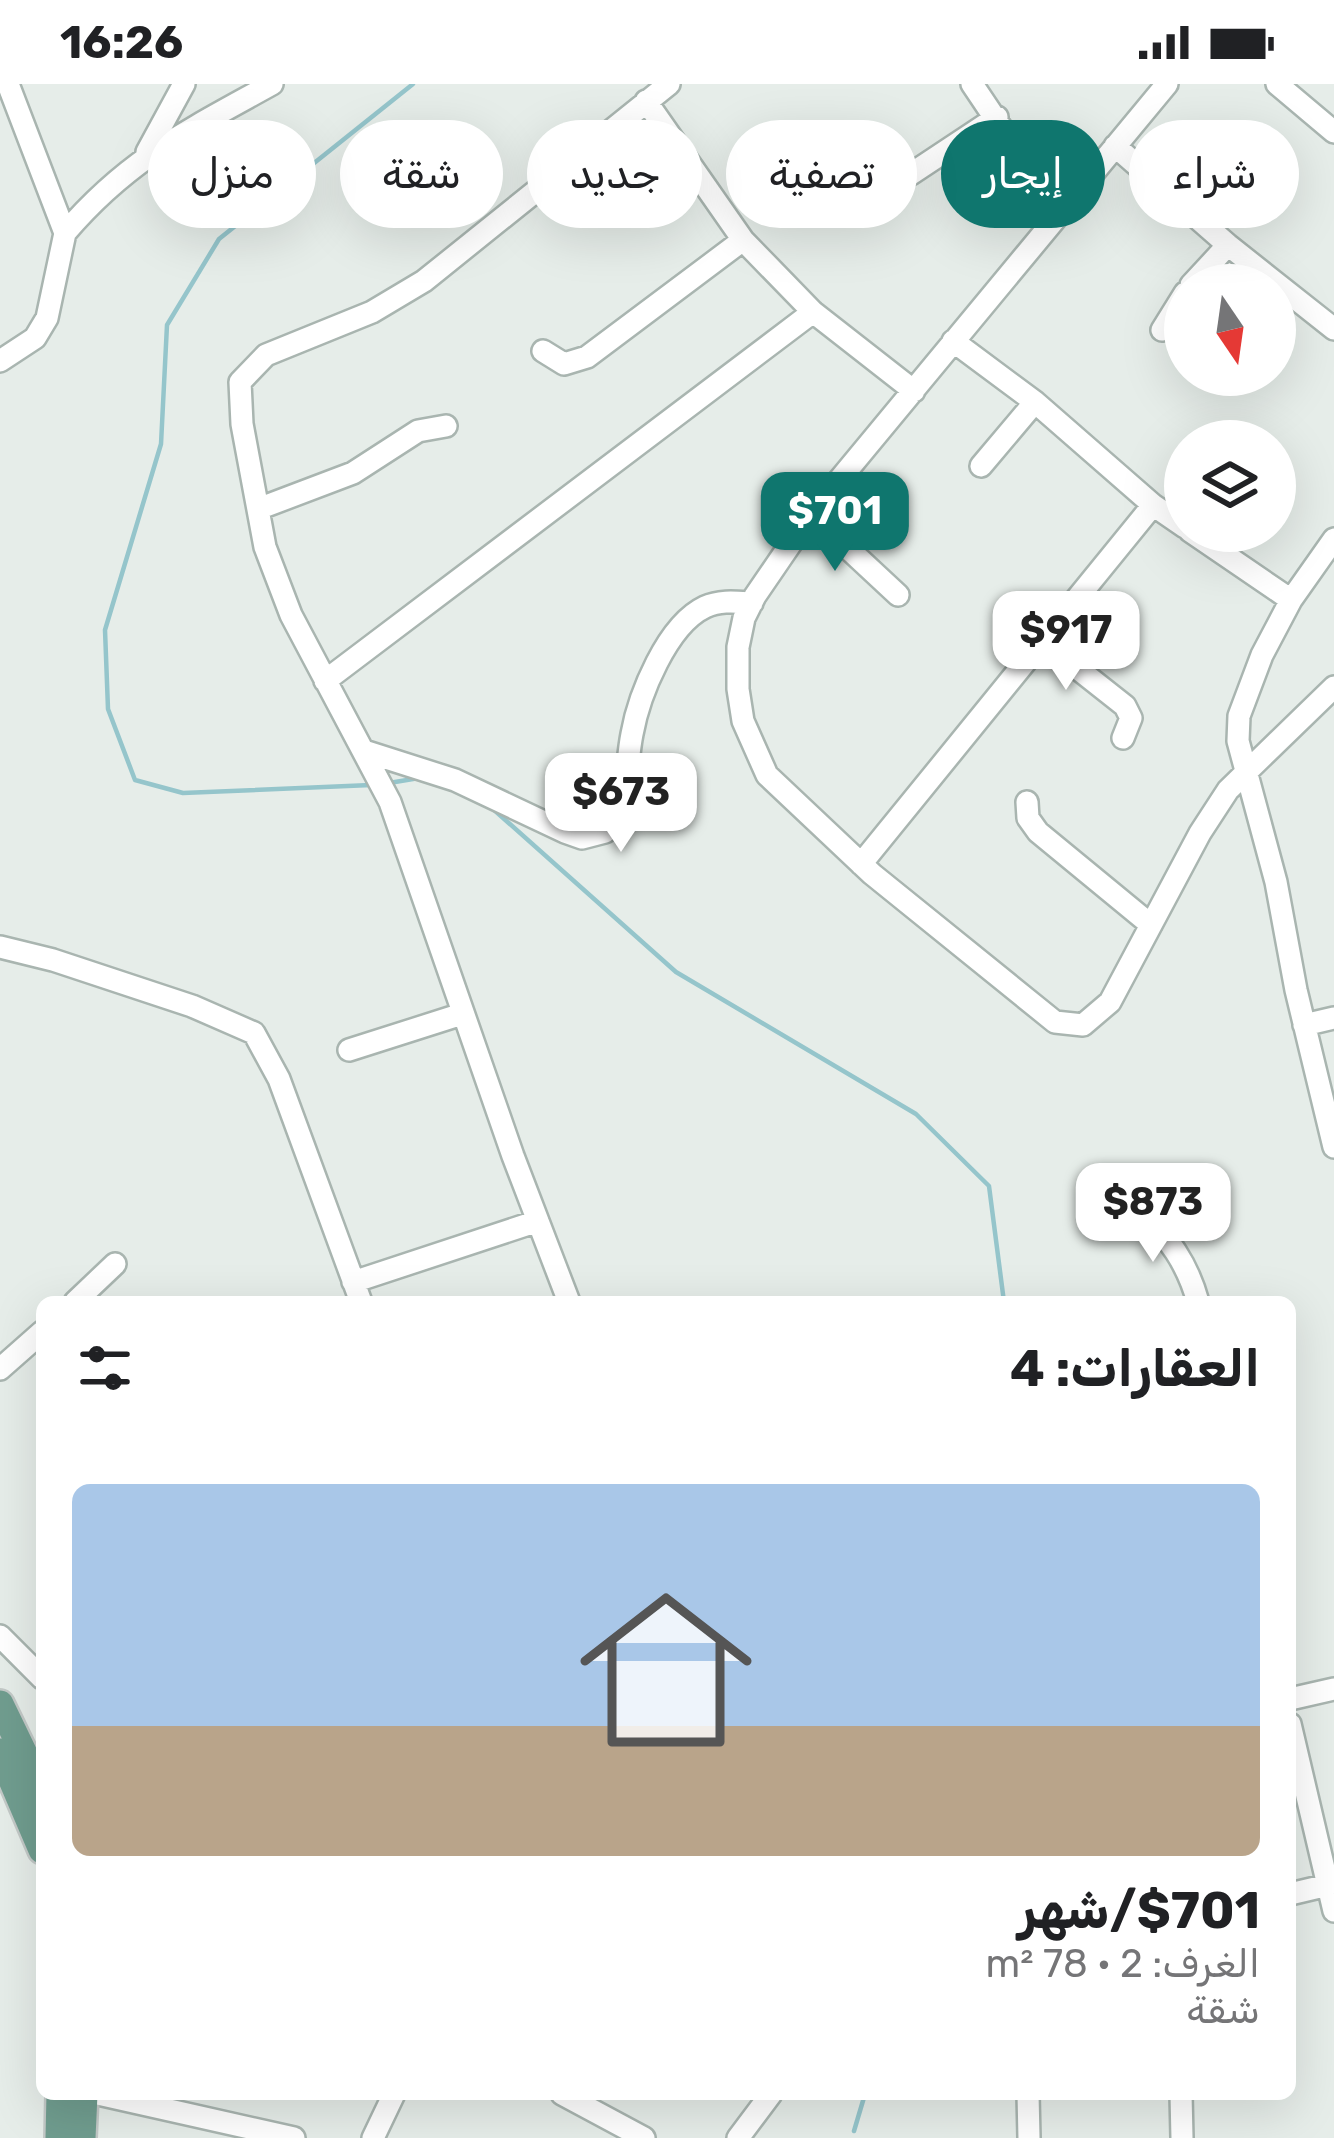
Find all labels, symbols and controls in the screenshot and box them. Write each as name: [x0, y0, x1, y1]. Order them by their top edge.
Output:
text: 16:26: [60, 16, 183, 69]
chip: منزل: [148, 120, 316, 228]
chip: شقة: [340, 120, 503, 228]
chip: جديد: [527, 120, 702, 228]
chip: تصفية: [726, 120, 917, 228]
chip: إيجار: [941, 120, 1105, 228]
chip: شراء: [1129, 120, 1299, 228]
north arrow: [1164, 264, 1296, 396]
map controls: [1164, 264, 1296, 552]
button: layers: [1164, 420, 1296, 552]
pin: $701: [764, 472, 906, 574]
text: $701: [788, 488, 882, 534]
pin: $917: [995, 591, 1137, 693]
text: $917: [1020, 607, 1112, 653]
pin: $673: [550, 753, 692, 855]
text: $673: [572, 769, 670, 815]
pin: $873: [1082, 1163, 1224, 1265]
text: $873: [1103, 1179, 1203, 1225]
icon: filters: [72, 1335, 138, 1401]
text: العقارات: 4: [1010, 1338, 1260, 1399]
icon: home: [558, 1562, 774, 1778]
text: $701/شهر: [1018, 1880, 1260, 1941]
text: الغرف: 2 · 78 m²: [986, 1941, 1260, 1987]
text: شقة: [1186, 1987, 1260, 2033]

